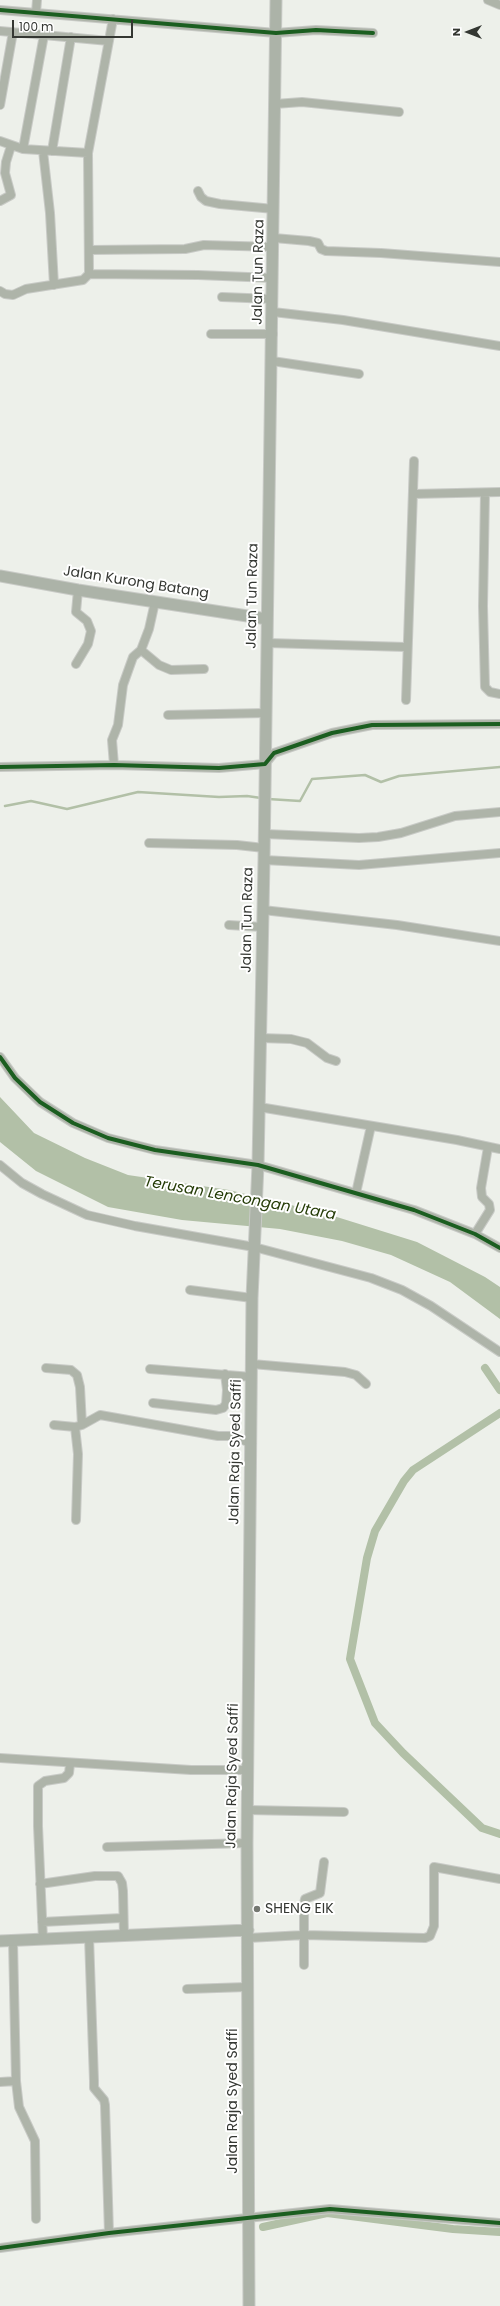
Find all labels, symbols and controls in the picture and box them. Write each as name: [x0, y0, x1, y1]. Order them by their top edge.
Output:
scale bar: [14, 12, 135, 38]
north arrow: [448, 12, 488, 52]
text: 100 m: [19, 18, 53, 35]
text: N: [448, 28, 464, 36]
street label: Jalan Tun Raza: [250, 219, 268, 325]
street label: Jalan Tun Raza: [244, 543, 262, 649]
street label: Jalan Kurong Batang: [62, 563, 210, 603]
street label: Jalan Tun Raza: [239, 867, 257, 973]
water label: Terusan Lencongan Utara: [143, 1173, 337, 1225]
street label: Jalan Raja Syed Saffi: [226, 1379, 246, 1525]
street label: Jalan Raja Syed Saffi: [223, 1703, 243, 1849]
place label: SHENG EIK: [265, 1901, 334, 1917]
marker: SHENG EIK: [252, 1904, 262, 1914]
street label: Jalan Raja Syed Saffi: [225, 2028, 241, 2174]

